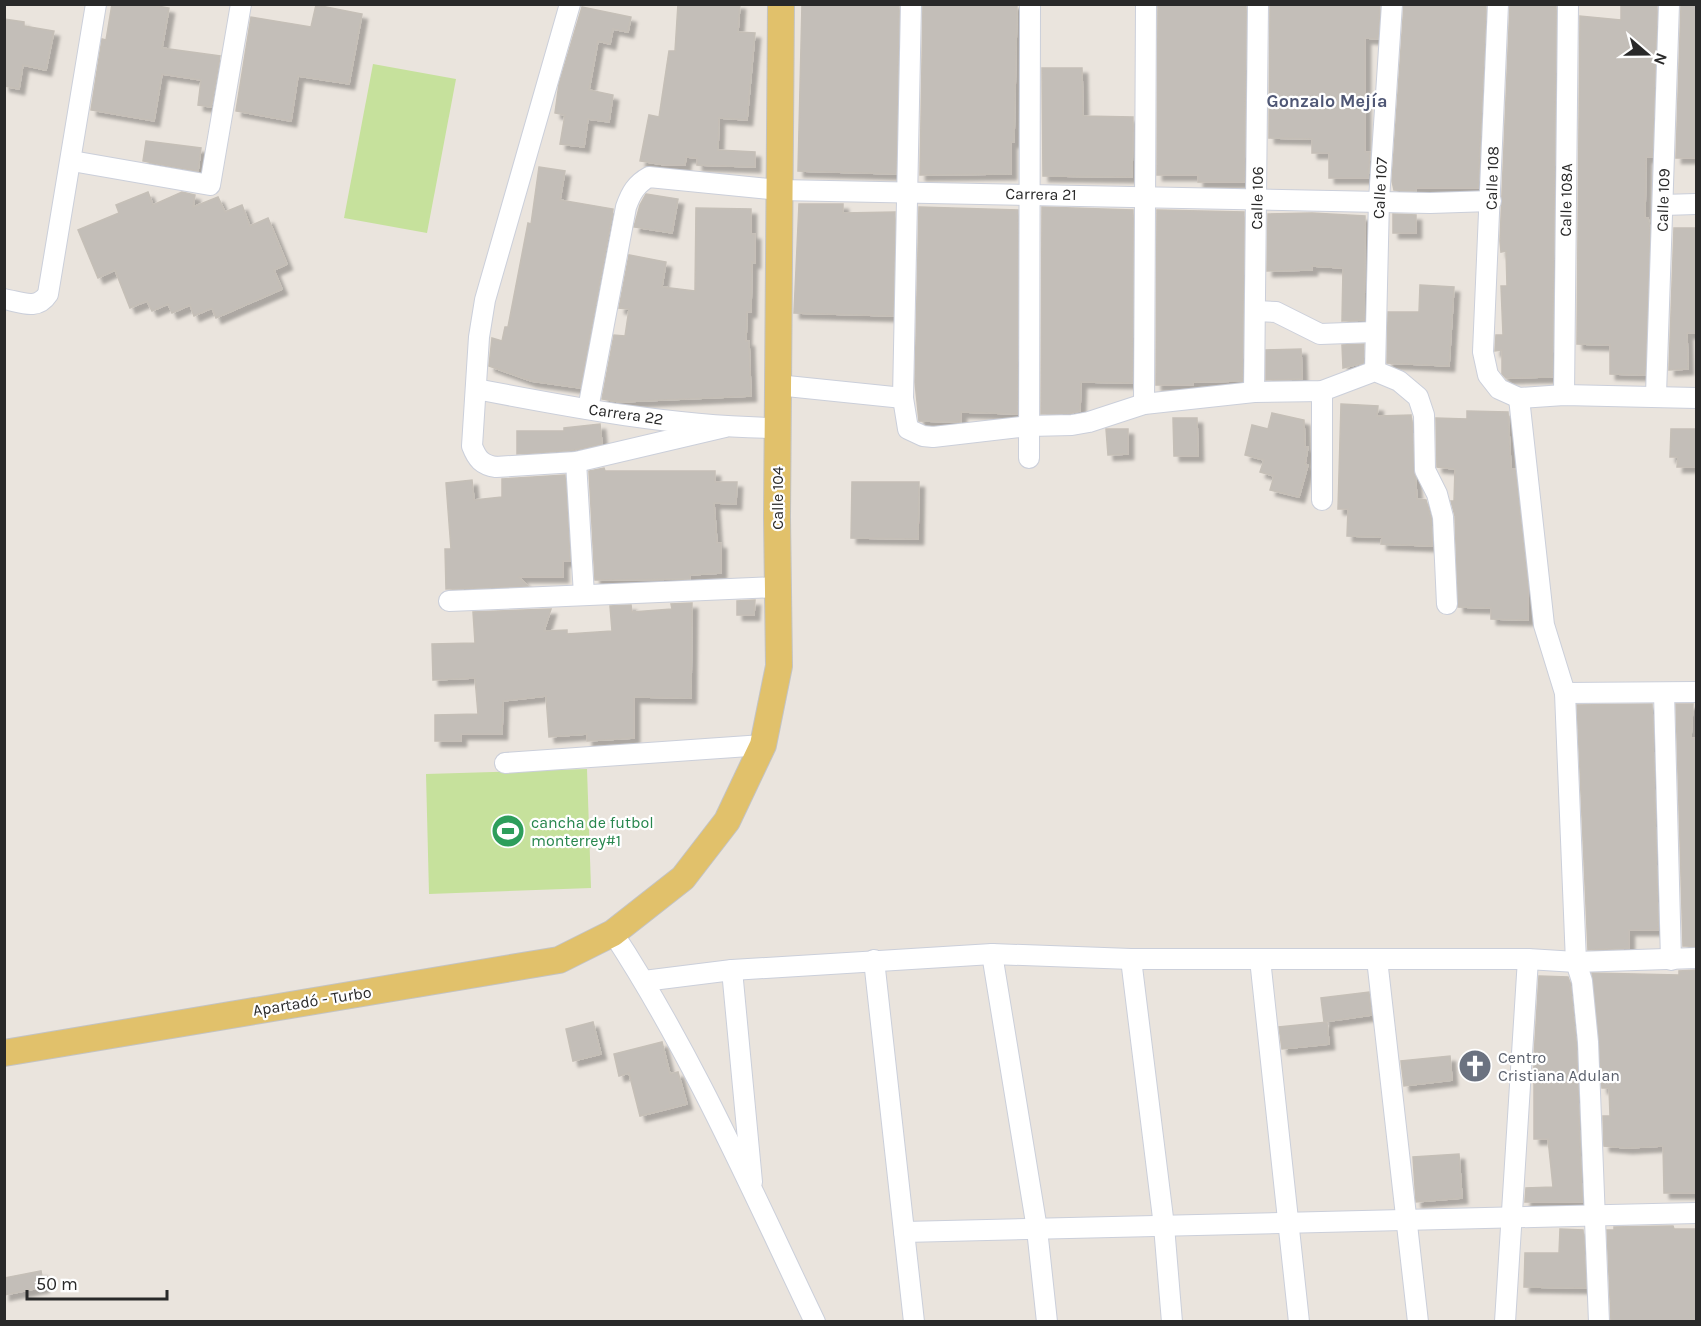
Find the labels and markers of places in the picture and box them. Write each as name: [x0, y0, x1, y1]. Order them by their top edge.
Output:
sports icon: cancha de futbol monterrey#1: [490, 813, 526, 849]
place label: cancha de futbol monterrey#1: [531, 813, 654, 850]
church icon: Centro Cristiana Adulan: [1457, 1048, 1493, 1084]
place label: Centro Cristiana Adulan: [1498, 1048, 1620, 1085]

